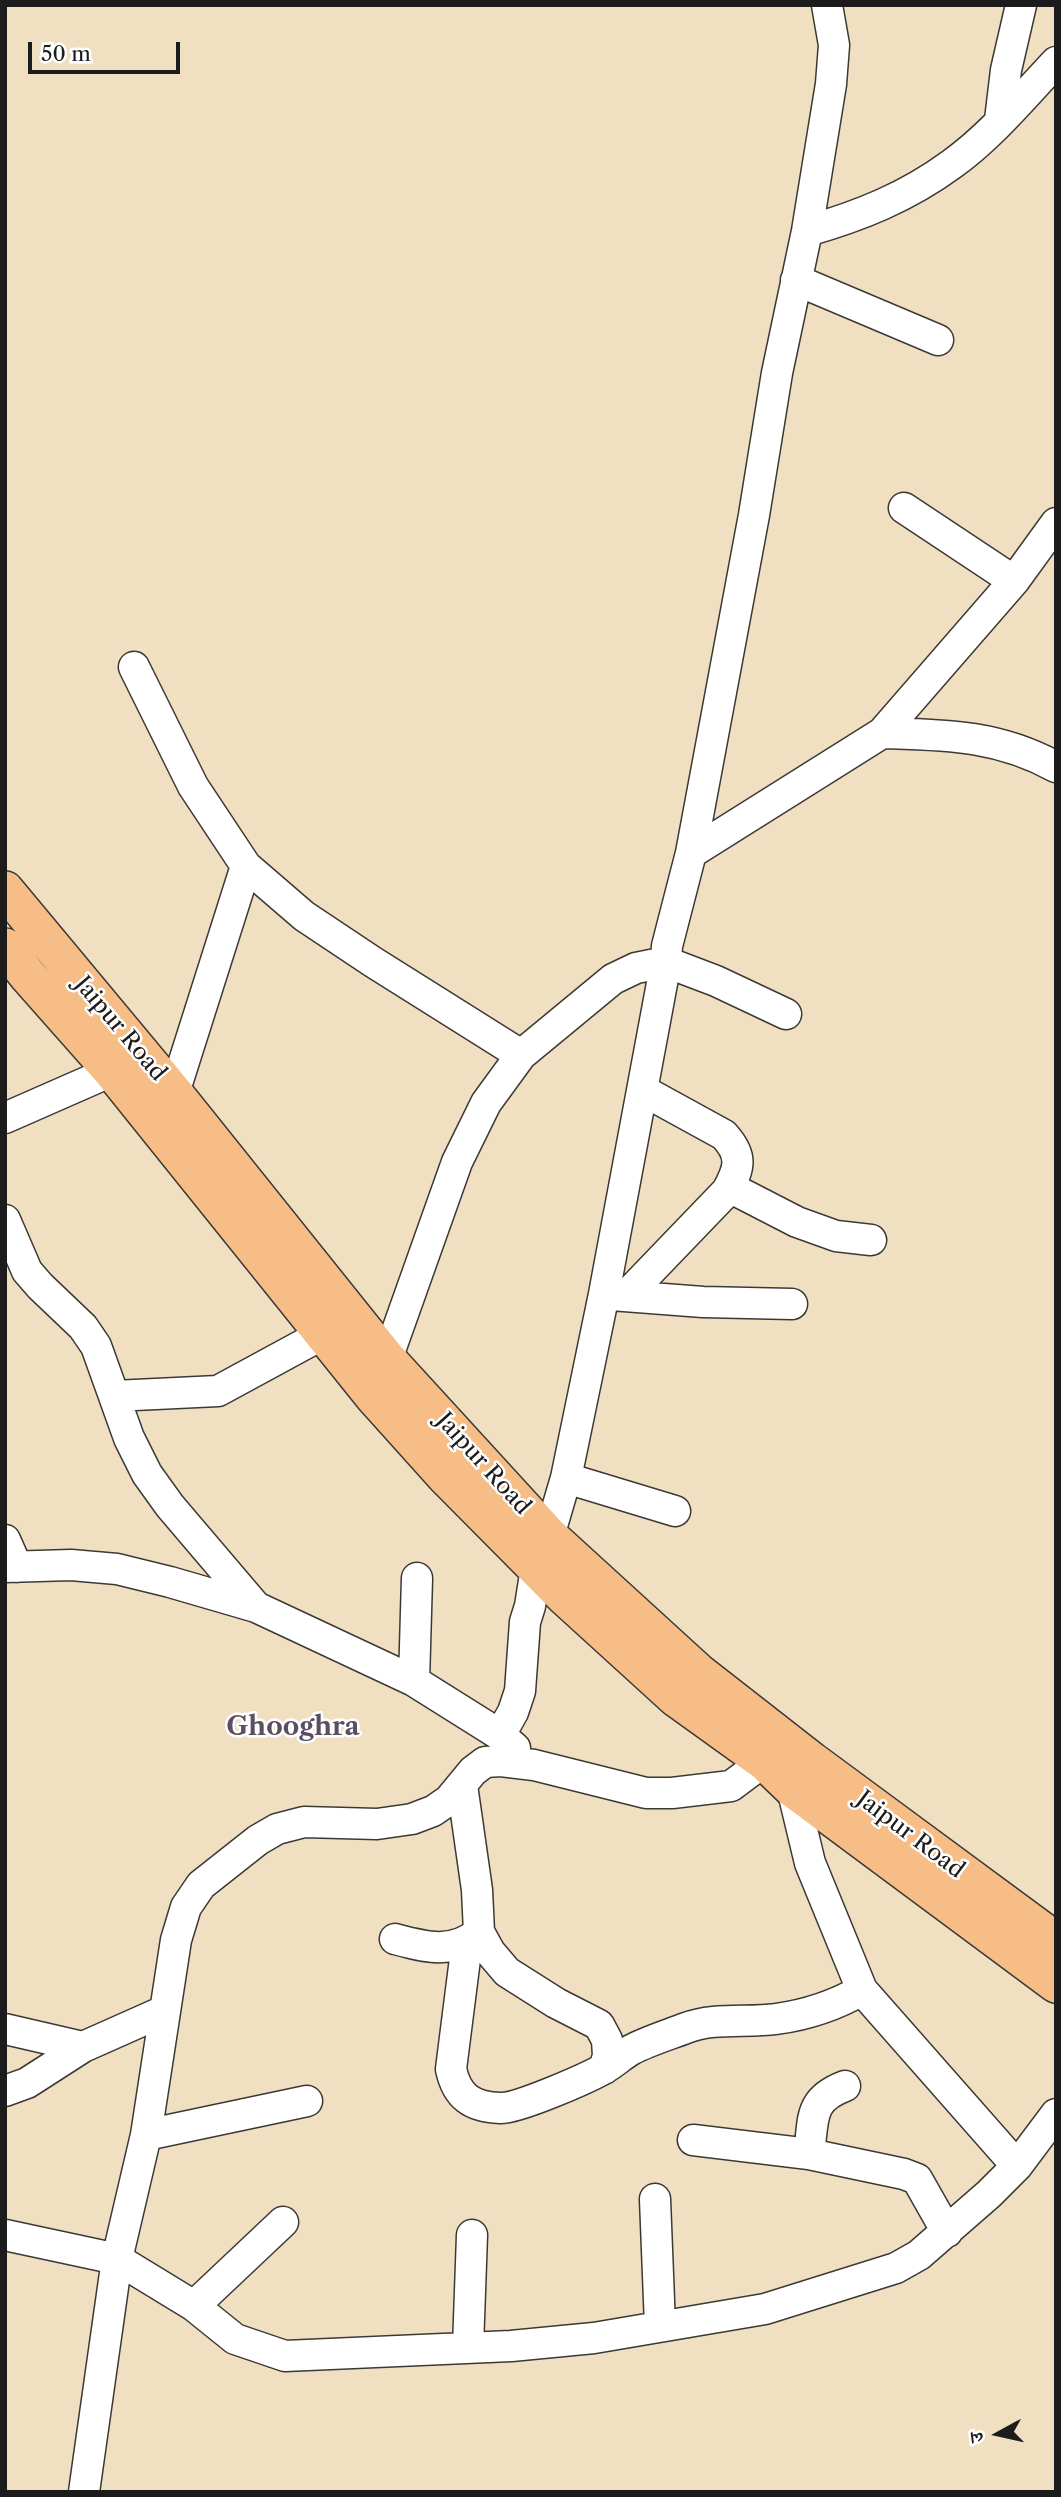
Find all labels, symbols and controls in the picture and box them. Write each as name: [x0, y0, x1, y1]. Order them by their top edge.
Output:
scale bar: [32, 28, 184, 72]
text: 50 m: [41, 41, 91, 66]
street label: Jaipur Road: [68, 971, 172, 1087]
street label: Jaipur Road: [430, 1407, 536, 1521]
district label: Ghooghra: [226, 1711, 360, 1743]
street label: Jaipur Road: [851, 1785, 969, 1885]
north arrow: [963, 2399, 1033, 2469]
text: उ: [965, 2431, 989, 2443]

